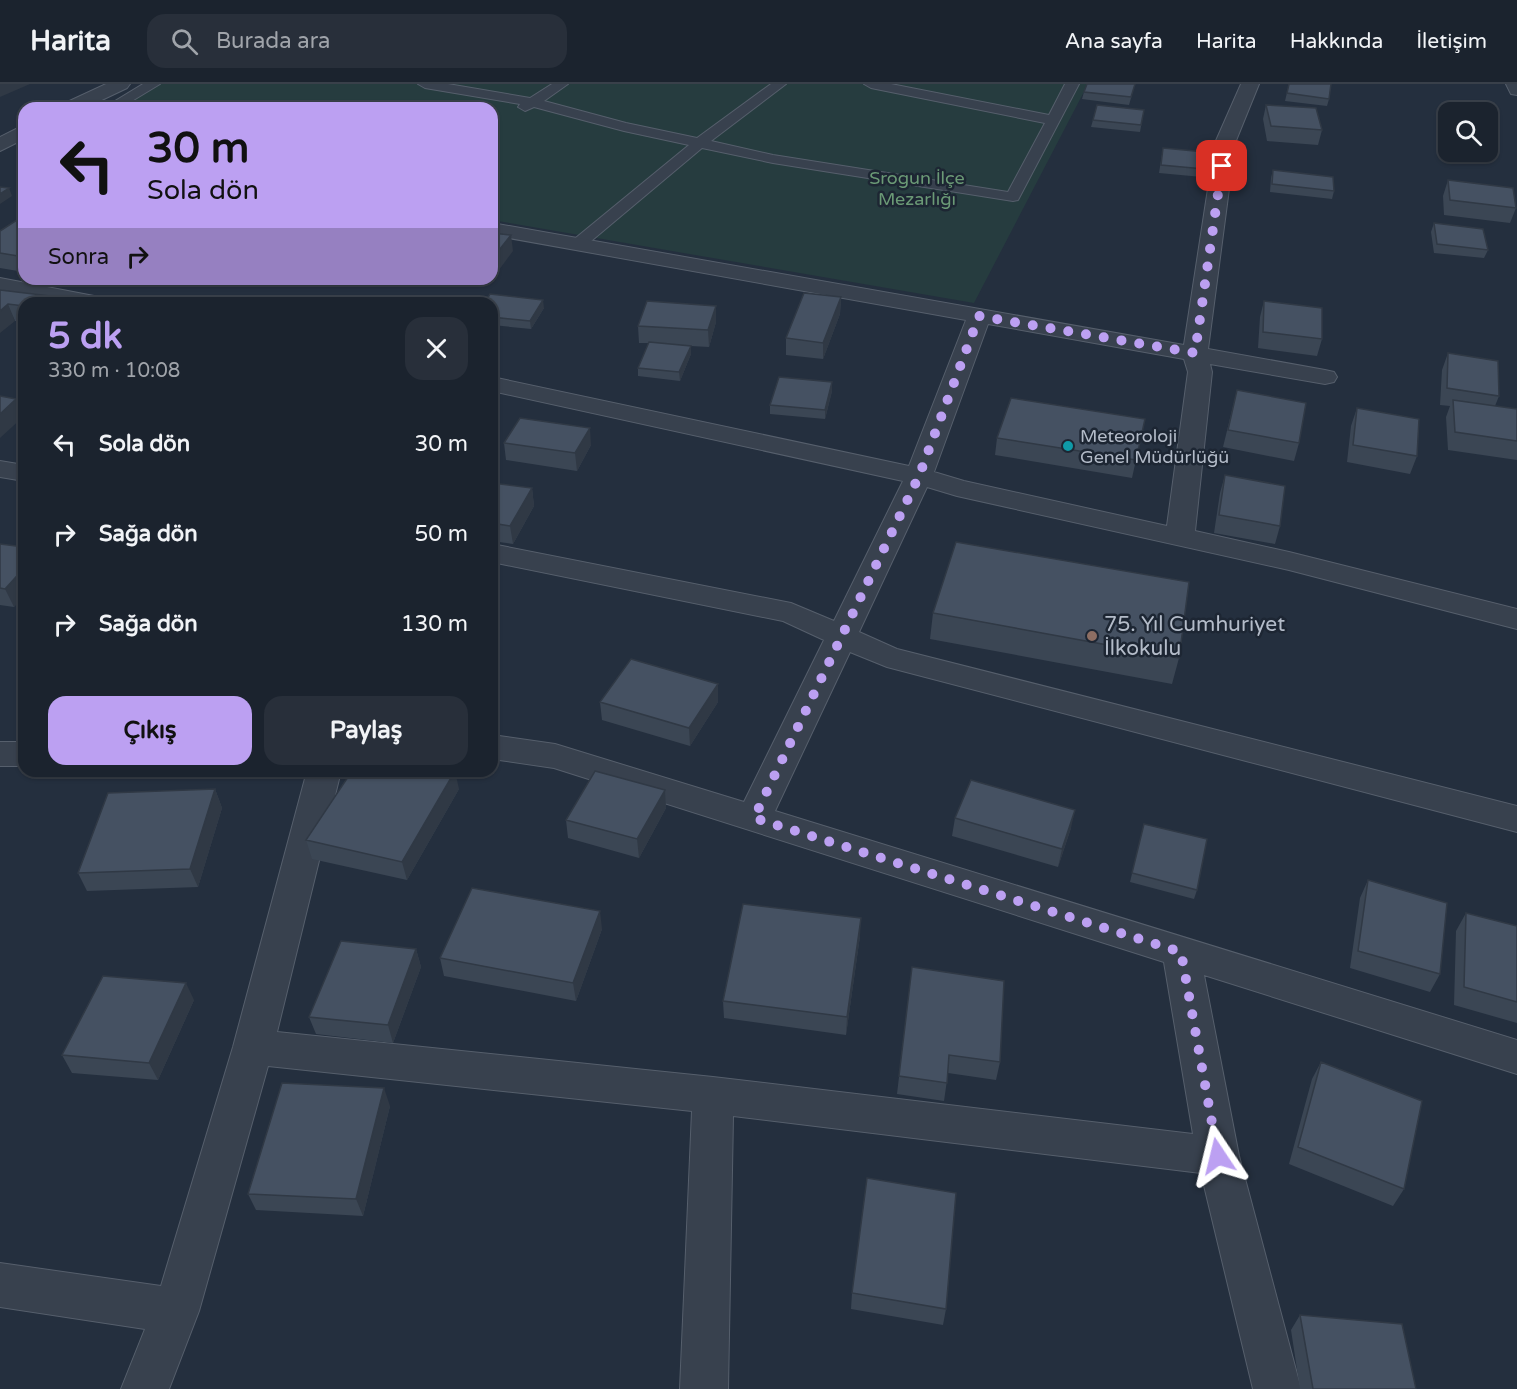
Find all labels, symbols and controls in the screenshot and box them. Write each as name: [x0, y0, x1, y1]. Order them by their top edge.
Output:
search box: [147, 14, 567, 68]
text: Harita: [30, 24, 111, 58]
icon: search: [168, 25, 201, 58]
text: Burada ara: [216, 28, 330, 54]
text: Ana sayfa: [1065, 29, 1163, 54]
text: Harita: [1196, 29, 1257, 54]
text: Hakkında: [1290, 29, 1383, 54]
text: İletişim: [1416, 29, 1487, 54]
map controls: [1438, 102, 1498, 162]
button: search: [1438, 102, 1498, 162]
text: 30 m: [147, 123, 249, 174]
icon: left: [48, 126, 126, 204]
pin: [1196, 140, 1247, 191]
icon: arrive: [1205, 149, 1238, 182]
park label: Srogun İlçe Mezarlığı: [869, 167, 965, 210]
text: Sola dön: [147, 174, 259, 207]
icon: right: [121, 240, 154, 273]
text: Sonra: [48, 244, 109, 270]
text: 5 dk: [48, 315, 122, 358]
button: close: [405, 317, 468, 380]
text: 330 m · 10:08: [48, 359, 180, 383]
place label: Meteoroloji Genel Müdürlüğü: [1080, 425, 1229, 468]
icon: left: [48, 428, 81, 461]
text: Sola dön: [99, 431, 190, 457]
text: 30 m: [414, 431, 468, 457]
marker: Meteoroloji Genel Müdürlüğü: [1061, 439, 1075, 453]
icon: right: [48, 518, 81, 551]
text: Sağa dön: [99, 521, 198, 547]
text: 50 m: [414, 521, 468, 547]
icon: right: [48, 608, 81, 641]
text: Sağa dön: [99, 611, 198, 637]
text: 130 m: [401, 611, 468, 637]
place label: 75. Yıl Cumhuriyet İlkokulu: [1104, 612, 1285, 661]
marker: 75. Yıl Cumhuriyet İlkokulu: [1085, 629, 1099, 643]
button: Çıkış: [48, 696, 252, 765]
button: Paylaş: [264, 696, 468, 765]
position arrow: [1186, 1124, 1250, 1188]

